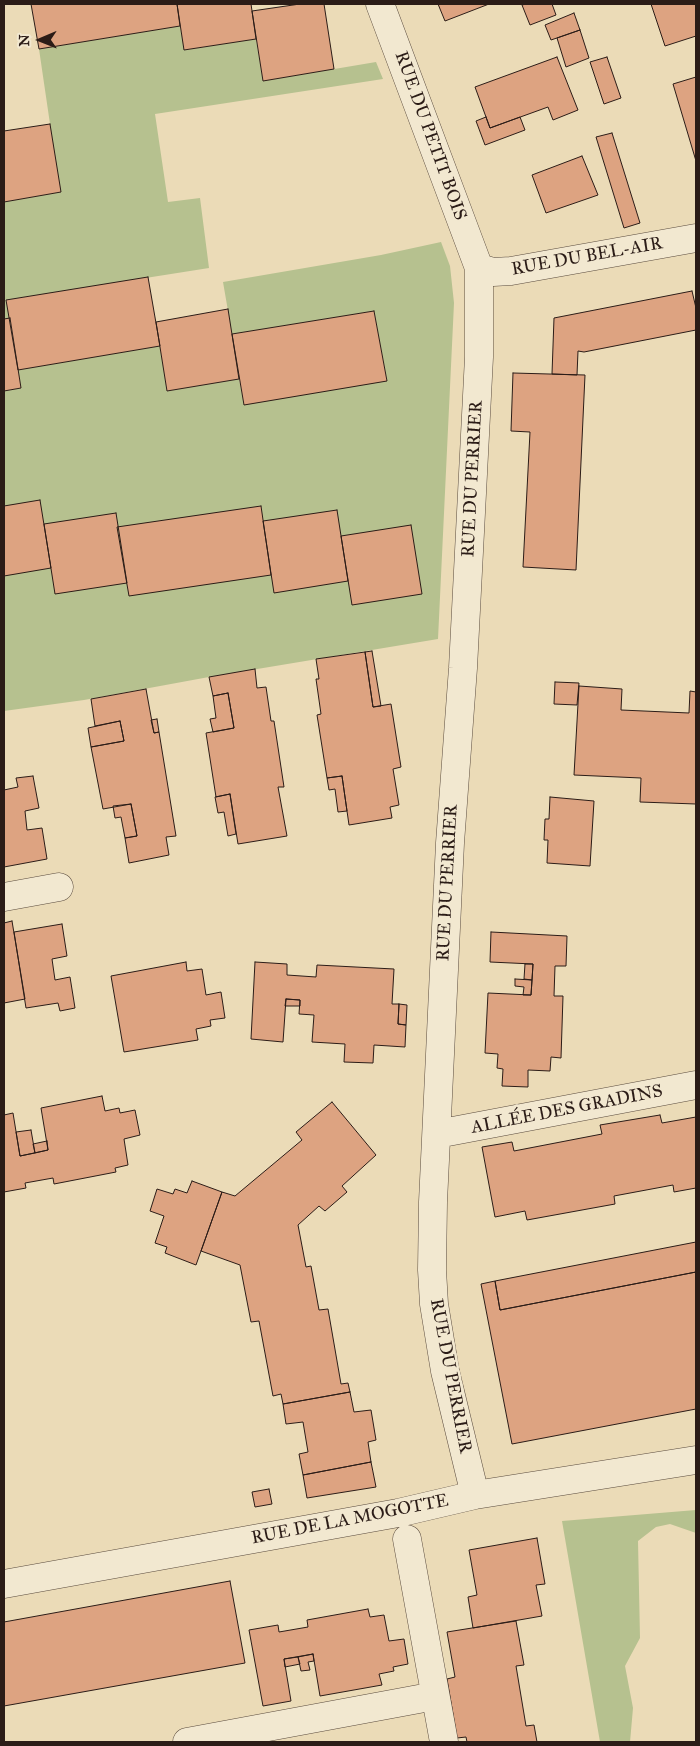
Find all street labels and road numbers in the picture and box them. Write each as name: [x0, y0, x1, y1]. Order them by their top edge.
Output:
street label: RUE DU PETIT BOIS: [389, 49, 471, 223]
street label: RUE DU BEL-AIR: [510, 233, 664, 281]
street label: RUE DU PERRIER: [458, 400, 488, 558]
street label: RUE DU PERRIER: [433, 804, 463, 962]
street label: ALLÉE DES GRADINS: [469, 1081, 665, 1139]
street label: RUE DU PERRIER: [424, 1297, 476, 1455]
street label: RUE DE LA MOGOTTE: [250, 1490, 450, 1550]

